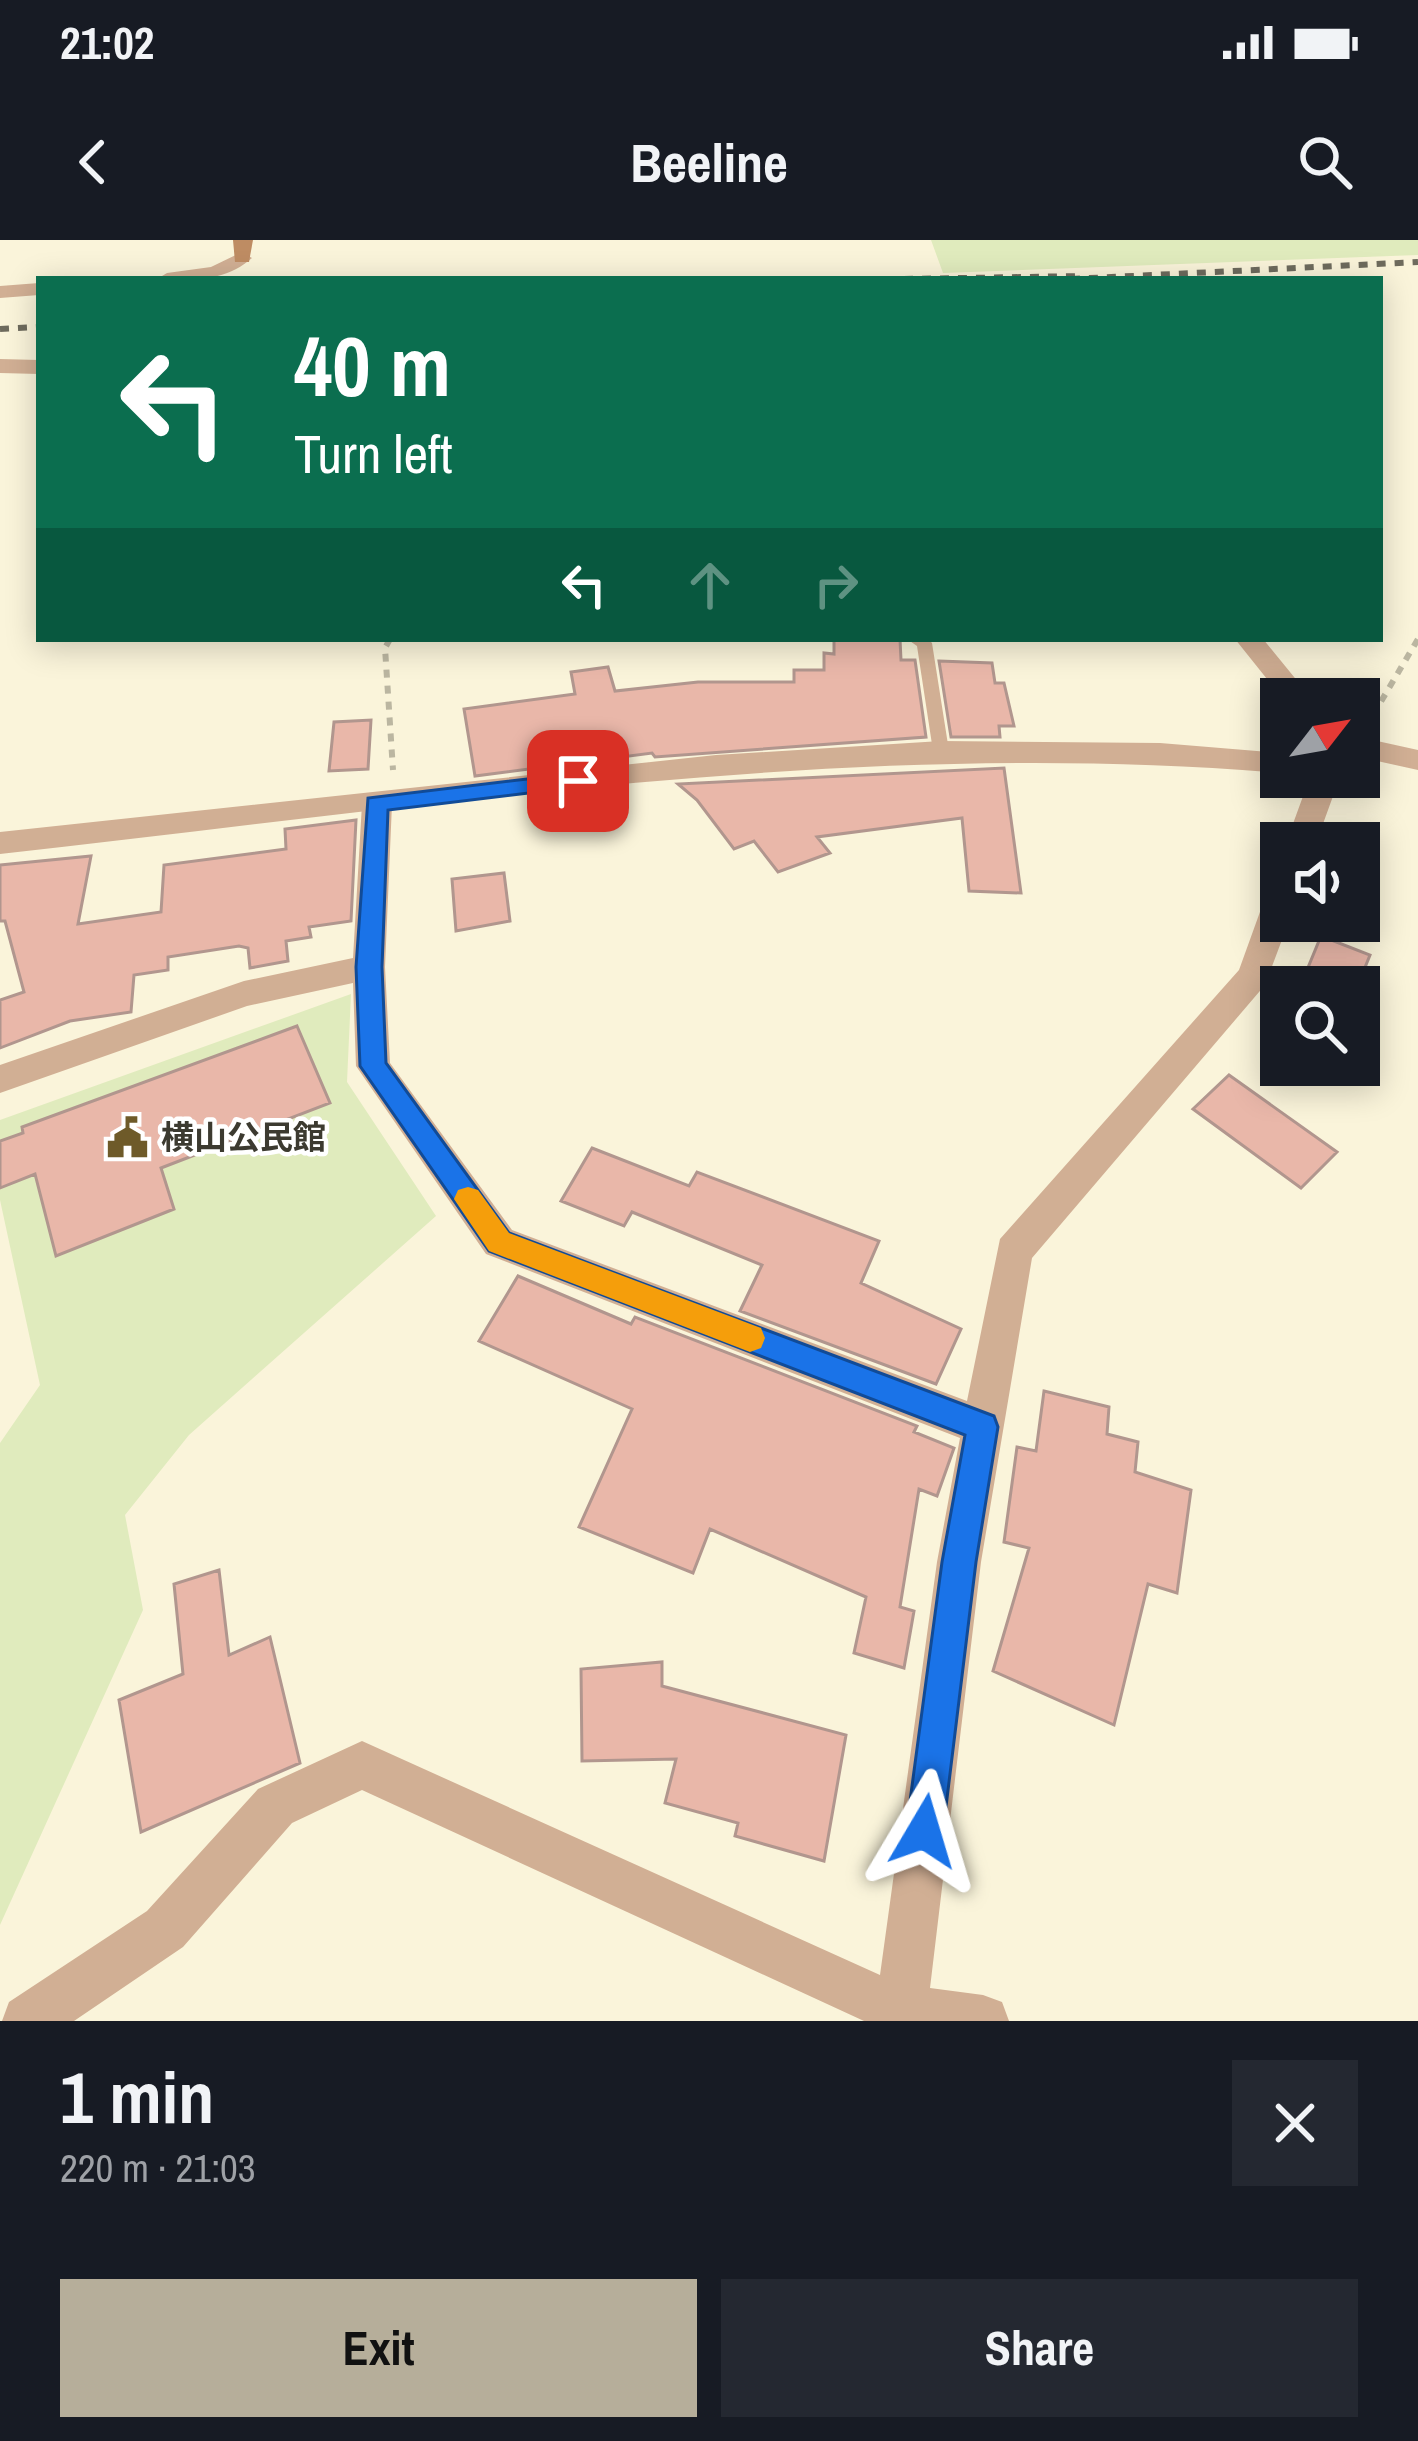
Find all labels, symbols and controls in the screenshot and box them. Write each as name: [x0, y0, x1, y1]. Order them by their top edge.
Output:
text: 21:02: [60, 12, 154, 73]
text: Beeline: [630, 126, 788, 199]
icon: back: [60, 129, 126, 195]
icon: search: [1292, 129, 1358, 195]
text: 40 m: [294, 309, 451, 422]
icon: left: [96, 324, 252, 480]
text: Turn left: [294, 417, 453, 490]
icon: left: [551, 552, 617, 618]
icon: ahead: [677, 552, 743, 618]
icon: right: [803, 552, 869, 618]
north arrow: [1260, 678, 1380, 798]
map controls: [1260, 678, 1380, 1086]
pin: [527, 730, 629, 832]
icon: arrive: [545, 748, 611, 814]
button: sound: [1260, 822, 1380, 942]
button: search: [1260, 966, 1380, 1086]
public building icon: 横山公民館: [104, 1114, 150, 1160]
place label: 横山公民館: [161, 1115, 326, 1159]
position arrow: [861, 1768, 987, 1894]
text: 1 min: [60, 2048, 214, 2145]
button: close: [1232, 2060, 1358, 2186]
text: 220 m · 21:03: [60, 2142, 256, 2194]
button: Exit: [60, 2279, 697, 2417]
button: Share: [721, 2279, 1358, 2417]

